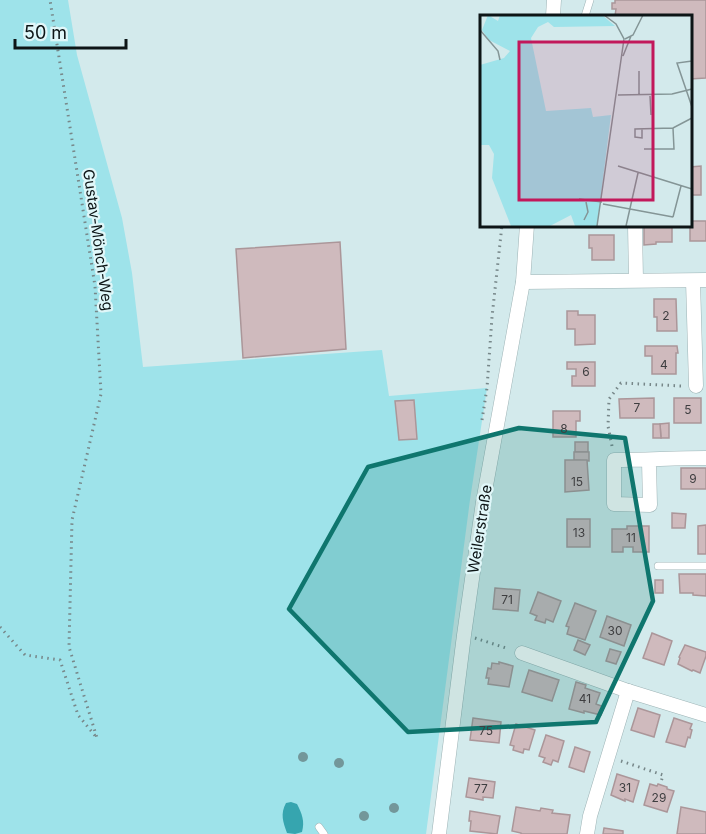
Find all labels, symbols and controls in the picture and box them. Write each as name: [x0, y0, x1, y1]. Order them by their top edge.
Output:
scale bar: [15, 12, 126, 50]
inset map: [480, 15, 691, 226]
text: 50 m: [24, 22, 67, 43]
street label: Gustav-Mönch-Weg: [79, 168, 118, 312]
house number: 2: [662, 308, 670, 323]
house number: 4: [660, 357, 668, 372]
house number: 6: [582, 364, 590, 379]
house number: 7: [634, 400, 641, 415]
house number: 5: [684, 402, 692, 417]
house number: 8: [560, 421, 568, 436]
house number: 9: [689, 471, 697, 486]
house number: 15: [571, 474, 583, 489]
street label: Weilerstraße: [463, 483, 496, 575]
house number: 13: [573, 525, 585, 540]
house number: 11: [626, 530, 636, 545]
house number: 71: [501, 592, 513, 607]
house number: 30: [608, 623, 622, 638]
house number: 41: [579, 691, 591, 706]
house number: 75: [479, 723, 493, 738]
house number: 31: [619, 780, 631, 795]
house number: 77: [474, 781, 488, 796]
house number: 29: [652, 790, 666, 805]

